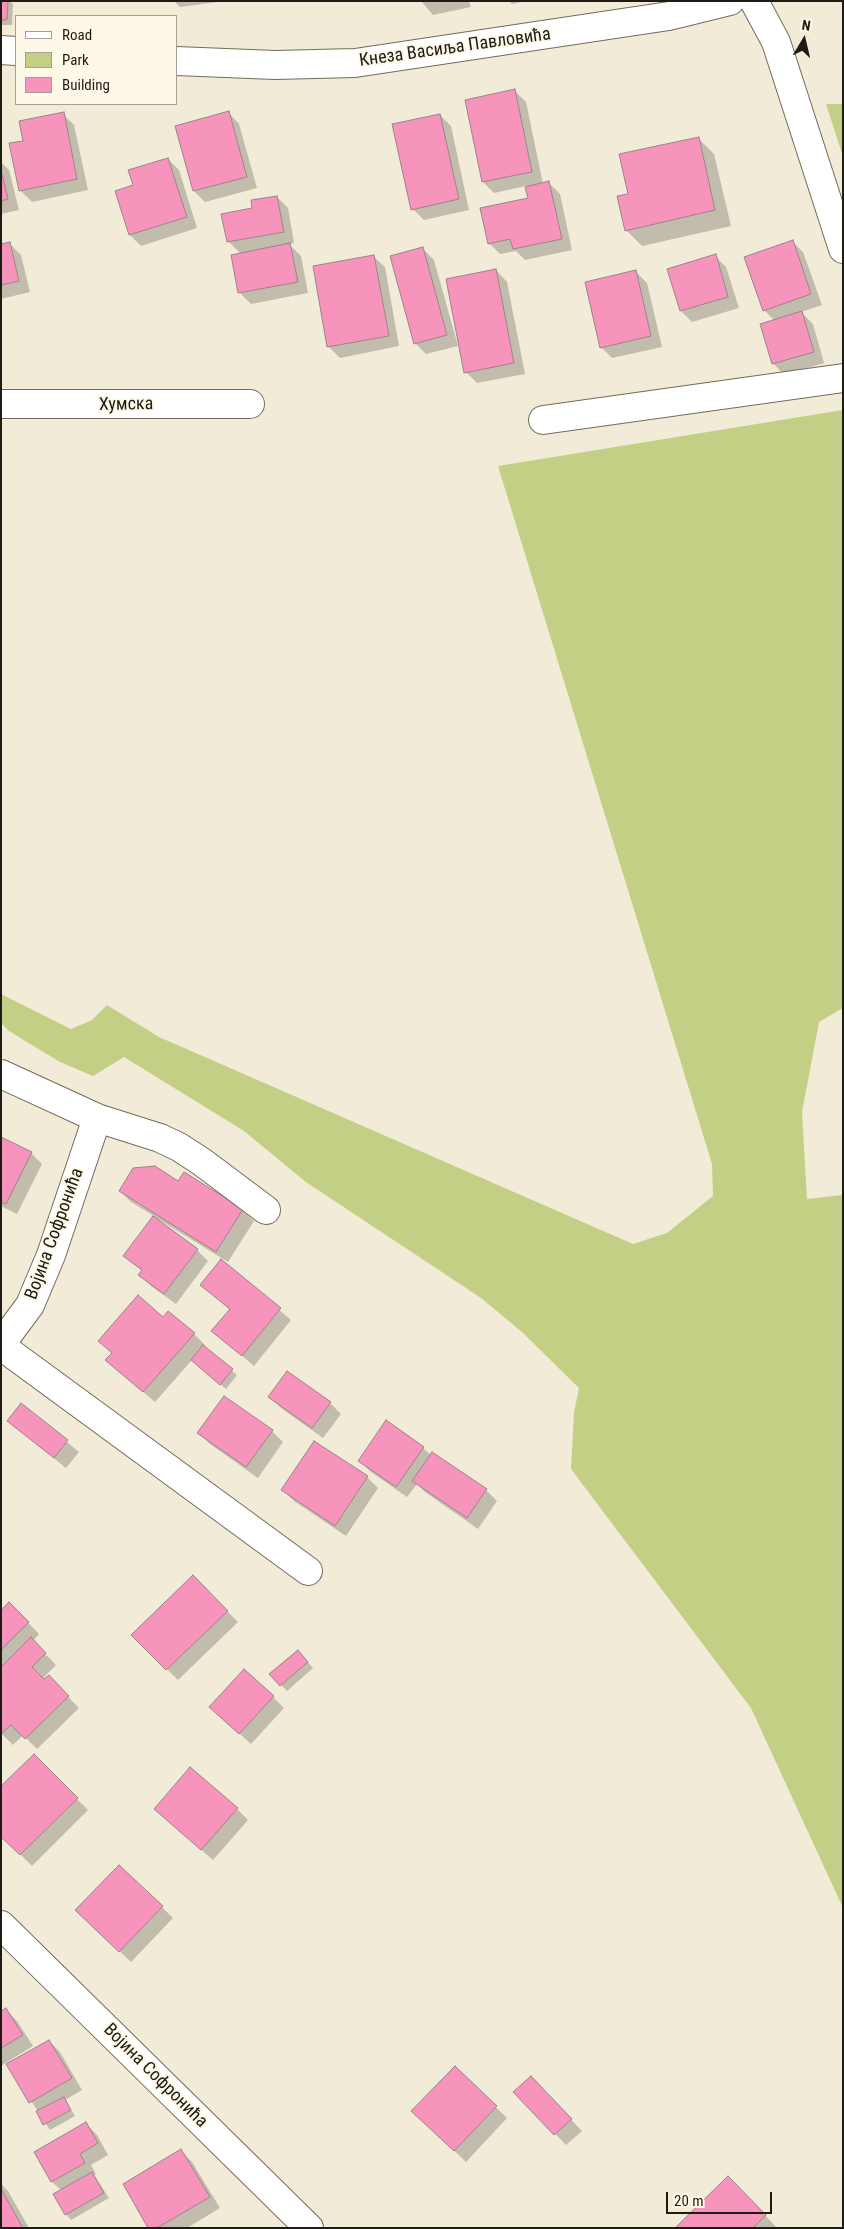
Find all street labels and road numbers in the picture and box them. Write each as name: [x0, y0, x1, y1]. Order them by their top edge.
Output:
street label: Кнеза Васиља Павловића: [358, 24, 552, 72]
street label: Хумска: [99, 394, 153, 416]
street label: Војина Софронића: [21, 1165, 89, 1303]
street label: Војина Софронића: [98, 2019, 212, 2133]

